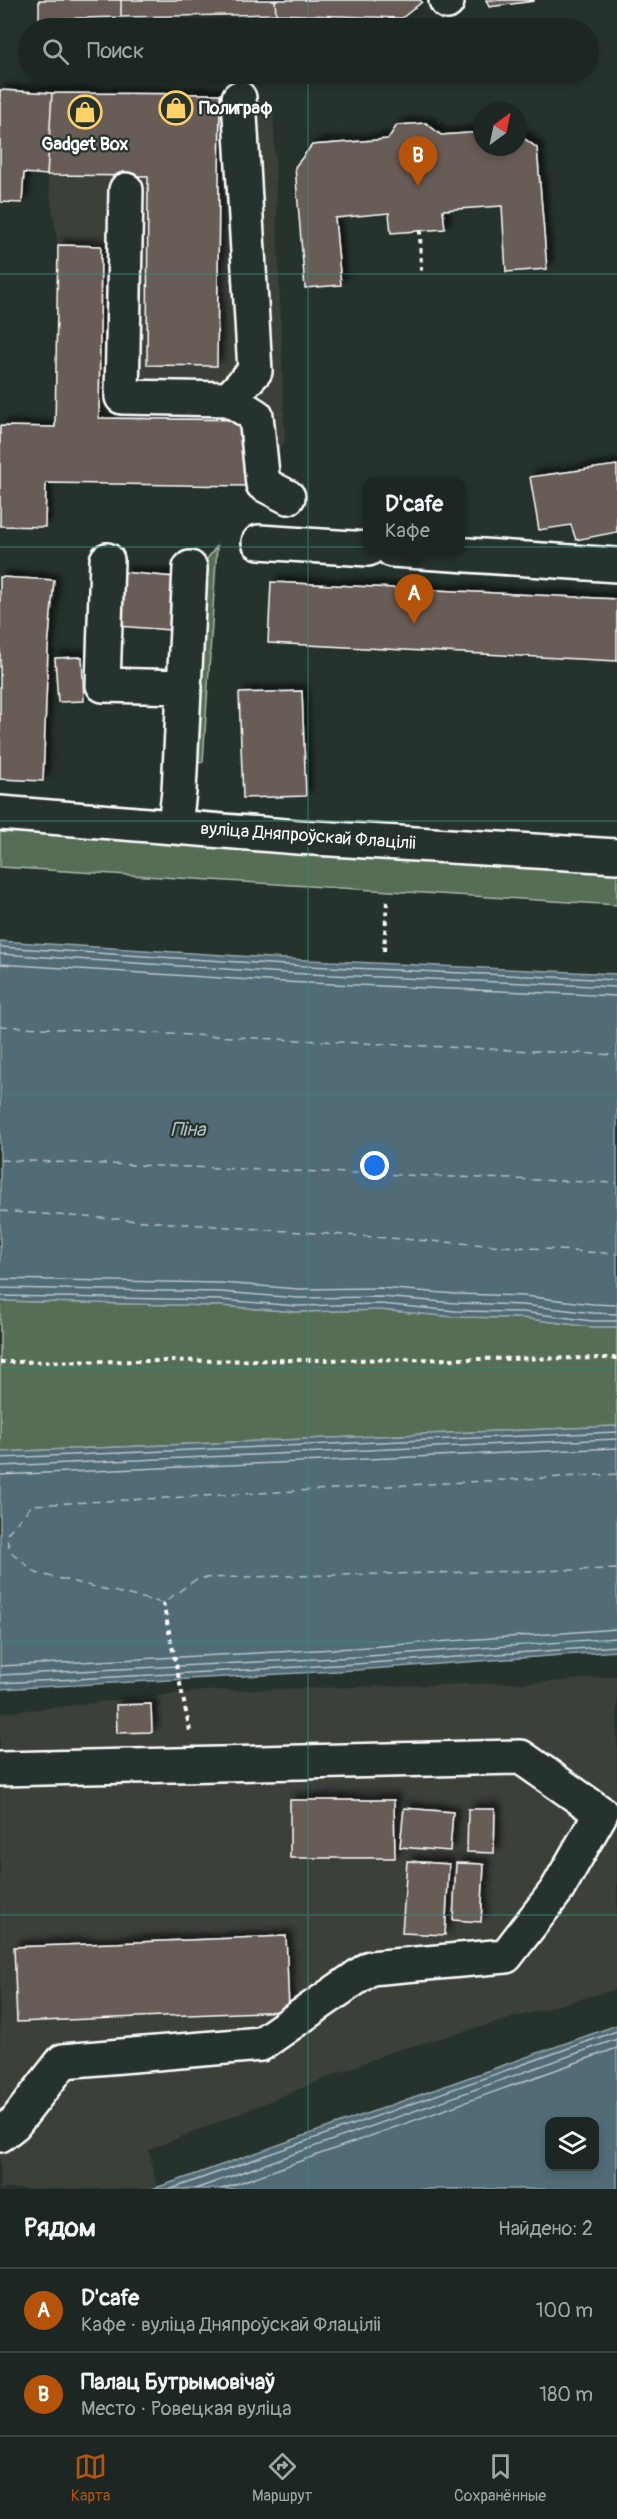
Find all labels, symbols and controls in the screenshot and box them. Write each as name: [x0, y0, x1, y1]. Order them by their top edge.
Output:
search box: [18, 18, 599, 84]
icon: search: [39, 35, 72, 68]
text: Поиск: [87, 37, 144, 65]
shop icon: Полиграф: [158, 90, 194, 126]
shop icon: Gadget Box: [67, 94, 103, 130]
place label: Полиграф: [199, 97, 273, 120]
north arrow: [473, 102, 527, 156]
place label: Gadget Box: [42, 133, 128, 156]
pin: B: [398, 136, 438, 186]
popup: [363, 477, 465, 555]
text: D'cafe: [385, 490, 443, 518]
text: Кафе: [385, 518, 430, 543]
pin: A: [394, 574, 434, 624]
street label: вуліца Дняпроўскай Флаціліі: [200, 817, 416, 855]
water label: Піна: [171, 1117, 207, 1142]
your location: [360, 1151, 389, 1180]
map controls: [545, 2117, 599, 2171]
button: layers: [545, 2117, 599, 2171]
text: Рядом: [24, 2212, 96, 2244]
text: Найдено: 2: [498, 2216, 593, 2241]
text: D'cafe: [81, 2284, 139, 2312]
text: A: [37, 2298, 50, 2323]
text: 100 m: [536, 2298, 593, 2323]
text: Кафе · вуліца Дняпроўскай Флаціліі: [81, 2312, 381, 2337]
text: Палац Бутрымовічаў: [81, 2368, 275, 2396]
text: B: [38, 2382, 49, 2407]
text: 180 m: [539, 2382, 593, 2407]
text: Место · Ровецкая вуліца: [81, 2396, 292, 2421]
tab: Карта: [71, 2450, 110, 2506]
tab: Маршрут: [252, 2450, 312, 2506]
tab: Сохранённые: [454, 2450, 546, 2506]

